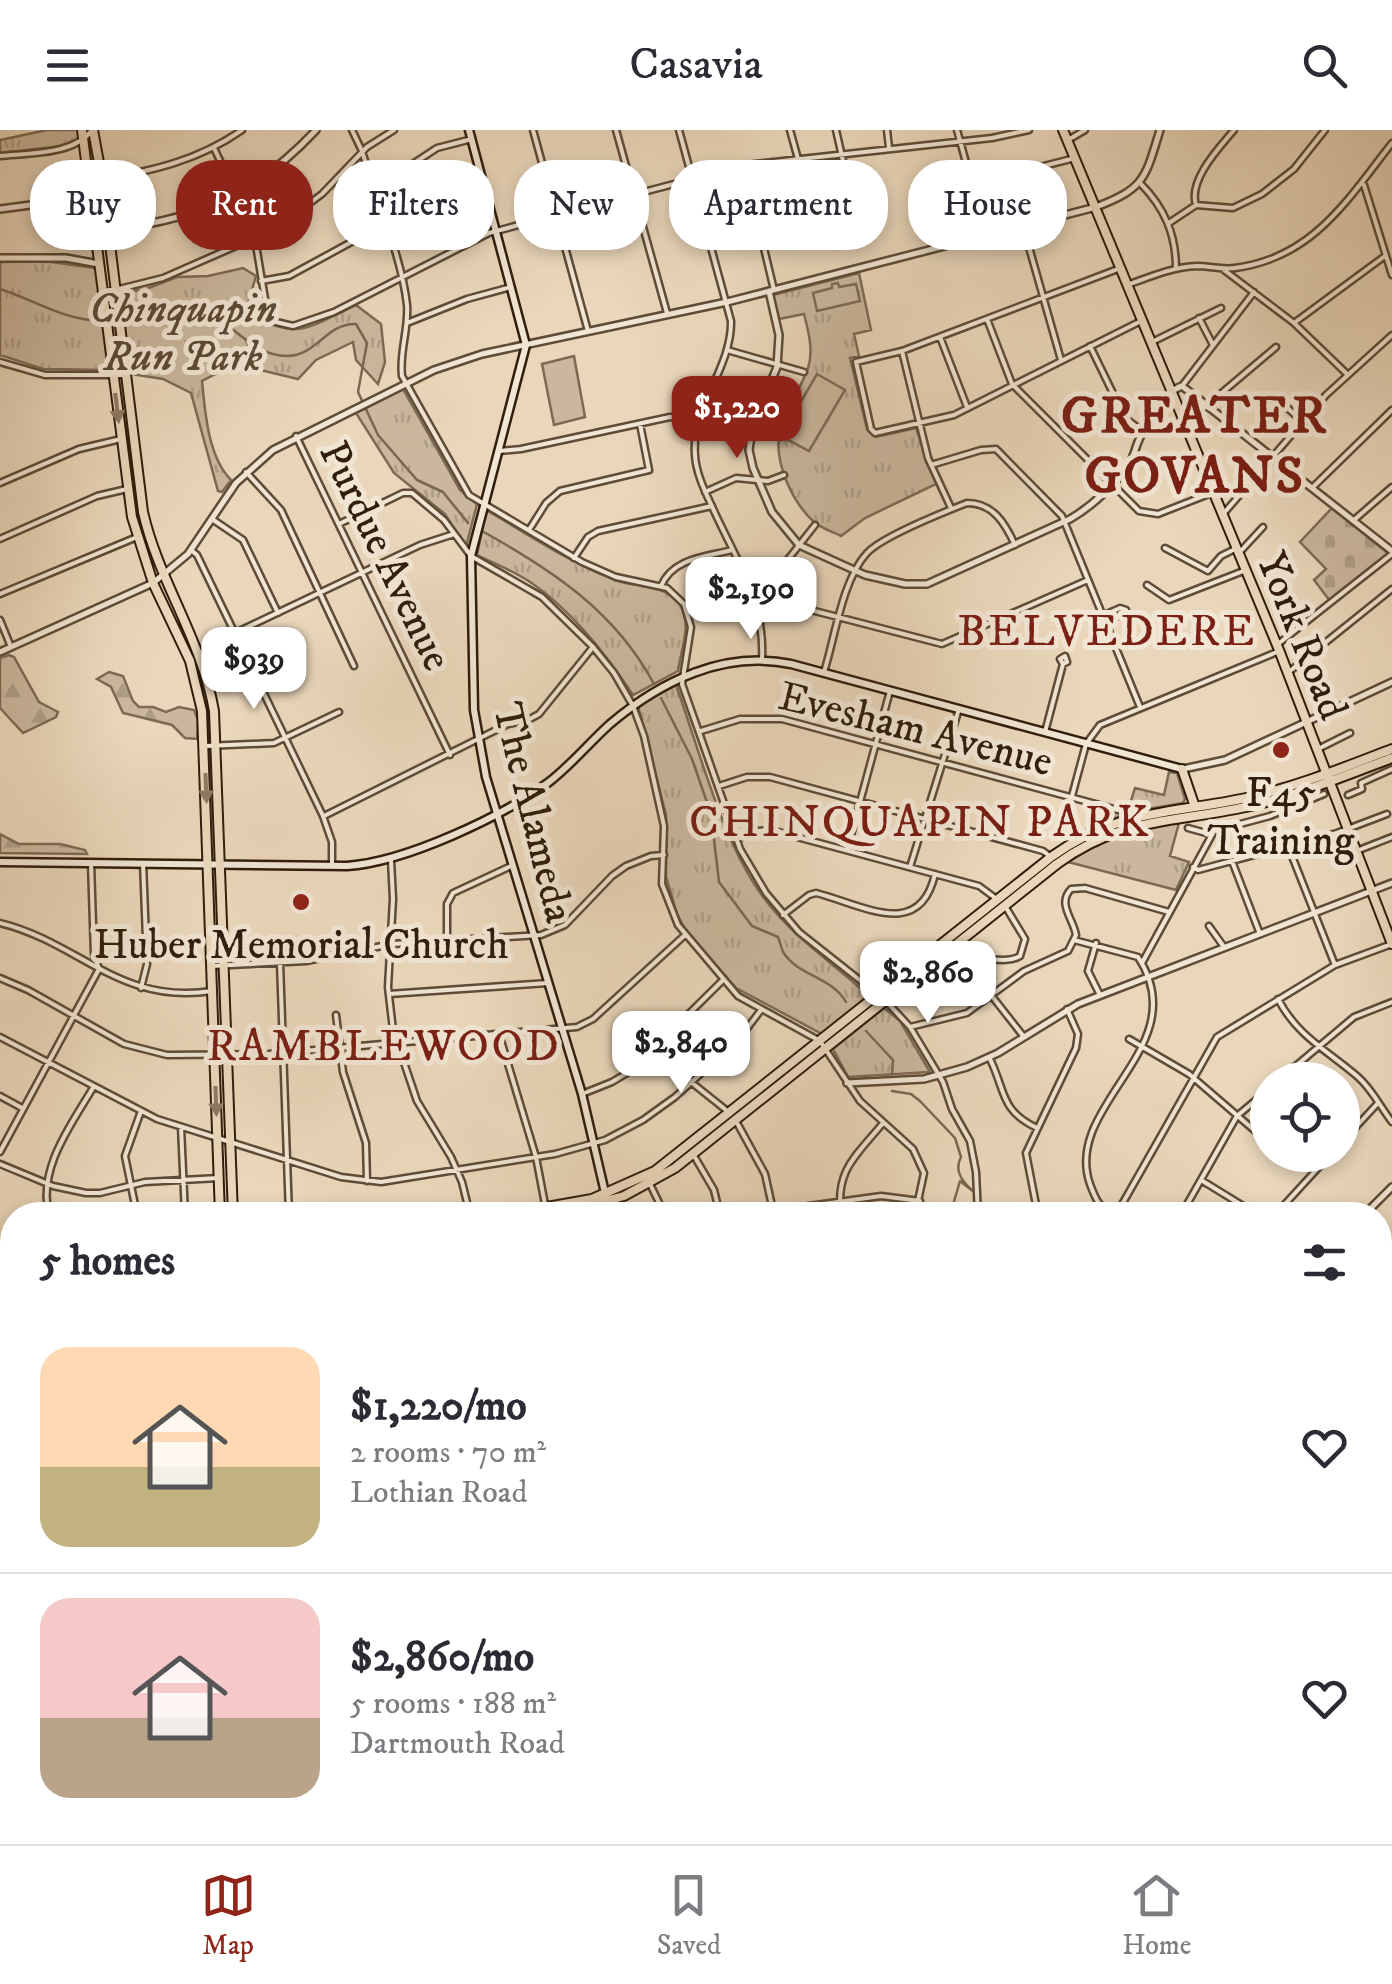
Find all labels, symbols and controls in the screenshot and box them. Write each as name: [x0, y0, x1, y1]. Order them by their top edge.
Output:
text: Casavia: [629, 37, 763, 93]
icon: menu: [40, 38, 95, 93]
icon: search: [1297, 38, 1352, 93]
chip: Buy: [30, 160, 156, 250]
chip: Rent: [176, 160, 313, 250]
chip: Filters: [333, 160, 494, 250]
chip: New: [514, 160, 649, 250]
chip: Apartment: [669, 160, 888, 250]
chip: House: [908, 160, 1067, 250]
park label: Chinquapin Run Park: [89, 284, 277, 384]
pin: $1,220: [656, 376, 818, 461]
district label: GREATER GOVANS: [1061, 385, 1329, 510]
text: $1,220: [694, 388, 780, 428]
one-way arrow: [109, 392, 125, 424]
street label: Purdue Avenue: [306, 433, 462, 680]
street label: York Road: [1244, 545, 1358, 728]
pin: $2,190: [670, 557, 832, 642]
text: $2,190: [708, 569, 794, 609]
district label: BELVEDERE: [957, 604, 1257, 660]
pin: $939: [195, 627, 313, 712]
text: $939: [223, 639, 285, 679]
street label: Evesham Avenue: [773, 671, 1058, 789]
street label: The Alameda: [480, 697, 585, 928]
marker: F45 Training: [1270, 739, 1292, 761]
place label: F45 Training: [1208, 768, 1355, 868]
one-way arrow: [198, 772, 214, 804]
district label: CHINQUAPIN PARK: [689, 795, 1151, 851]
marker: Huber Memorial Church: [290, 891, 312, 913]
place label: Huber Memorial Church: [94, 920, 508, 972]
pin: $2,860: [847, 941, 1009, 1026]
text: $2,860: [882, 953, 974, 993]
pin: $2,840: [600, 1011, 762, 1096]
district label: RAMBLEWOOD: [207, 1019, 561, 1075]
text: $2,840: [634, 1023, 728, 1063]
map controls: [1250, 1062, 1360, 1172]
button: locate: [1250, 1062, 1360, 1172]
one-way arrow: [208, 1086, 224, 1118]
icon: filters: [1297, 1235, 1352, 1290]
text: 5 homes: [40, 1236, 175, 1288]
text: $1,220/mo: [350, 1381, 527, 1433]
icon: home: [120, 1387, 240, 1507]
icon: heart: [1297, 1420, 1352, 1475]
text: 2 rooms · 70 m²: [350, 1433, 546, 1473]
text: Lothian Road: [350, 1473, 527, 1513]
text: $2,860/mo: [350, 1632, 534, 1684]
icon: home: [120, 1638, 240, 1758]
icon: heart: [1297, 1671, 1352, 1726]
text: 5 rooms · 188 m²: [350, 1684, 556, 1724]
text: Dartmouth Road: [350, 1724, 565, 1764]
tab: Map: [201, 1868, 256, 1963]
tab: Saved: [657, 1868, 721, 1963]
tab: Home: [1122, 1868, 1191, 1963]

